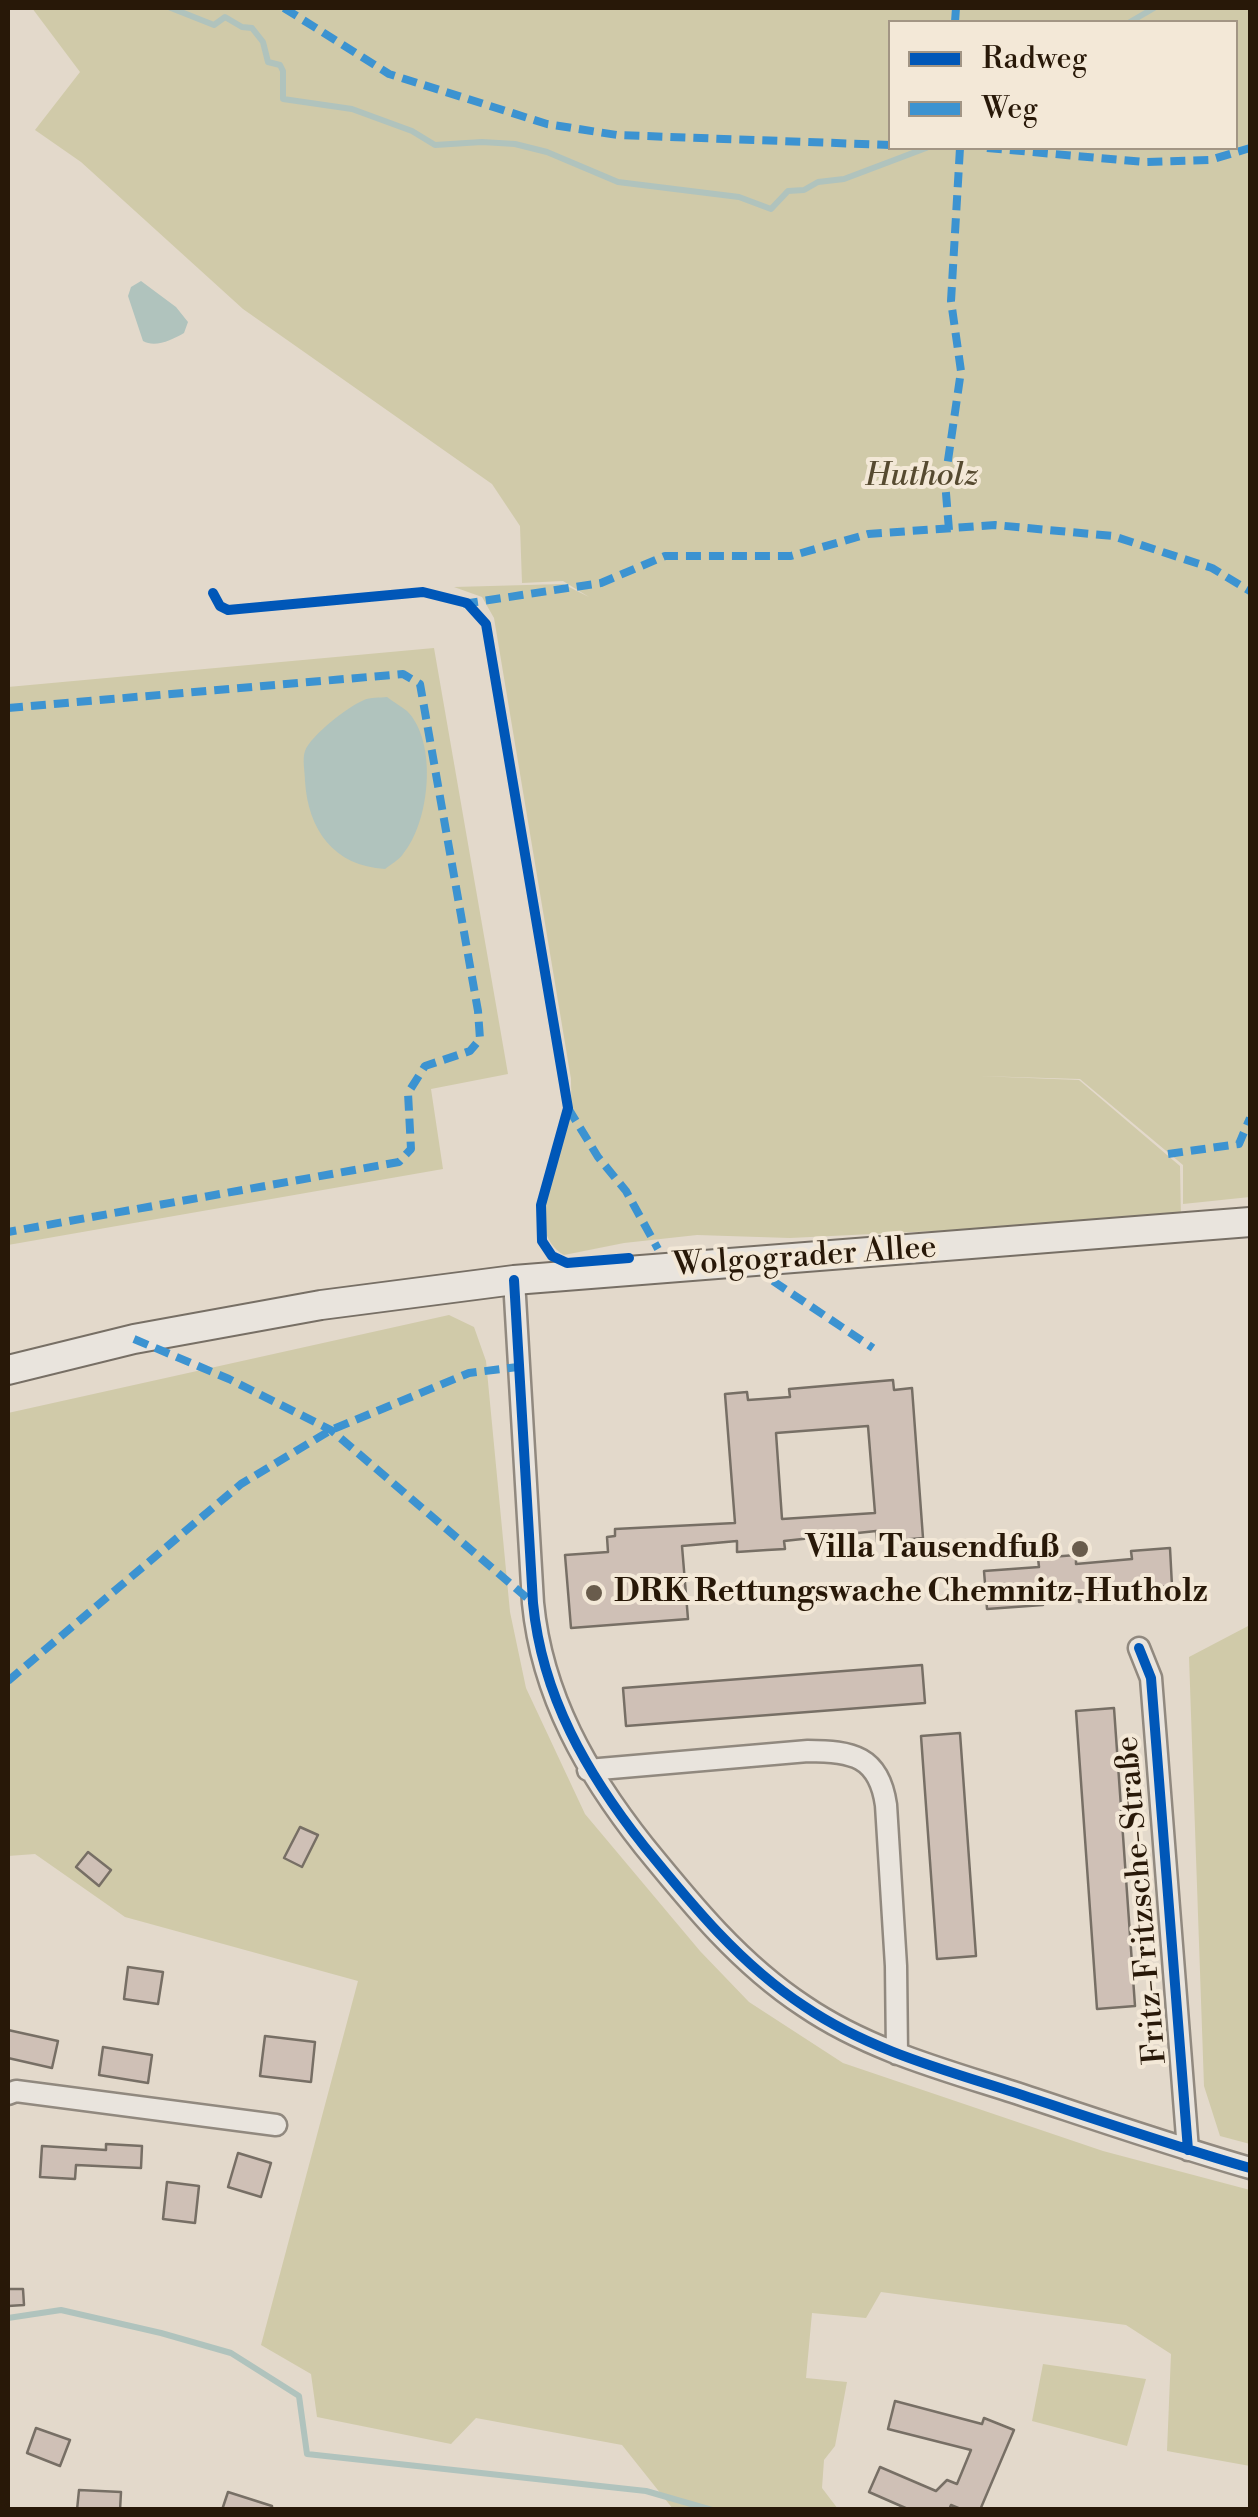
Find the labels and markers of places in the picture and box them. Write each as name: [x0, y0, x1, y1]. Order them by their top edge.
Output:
place label: Villa Tausendfuß: [805, 1530, 1060, 1568]
marker: Villa Tausendfuß: [1069, 1538, 1091, 1560]
place label: DRK Rettungswache Chemnitz-Hutholz: [614, 1574, 1208, 1612]
marker: DRK Rettungswache Chemnitz-Hutholz: [583, 1582, 605, 1604]

